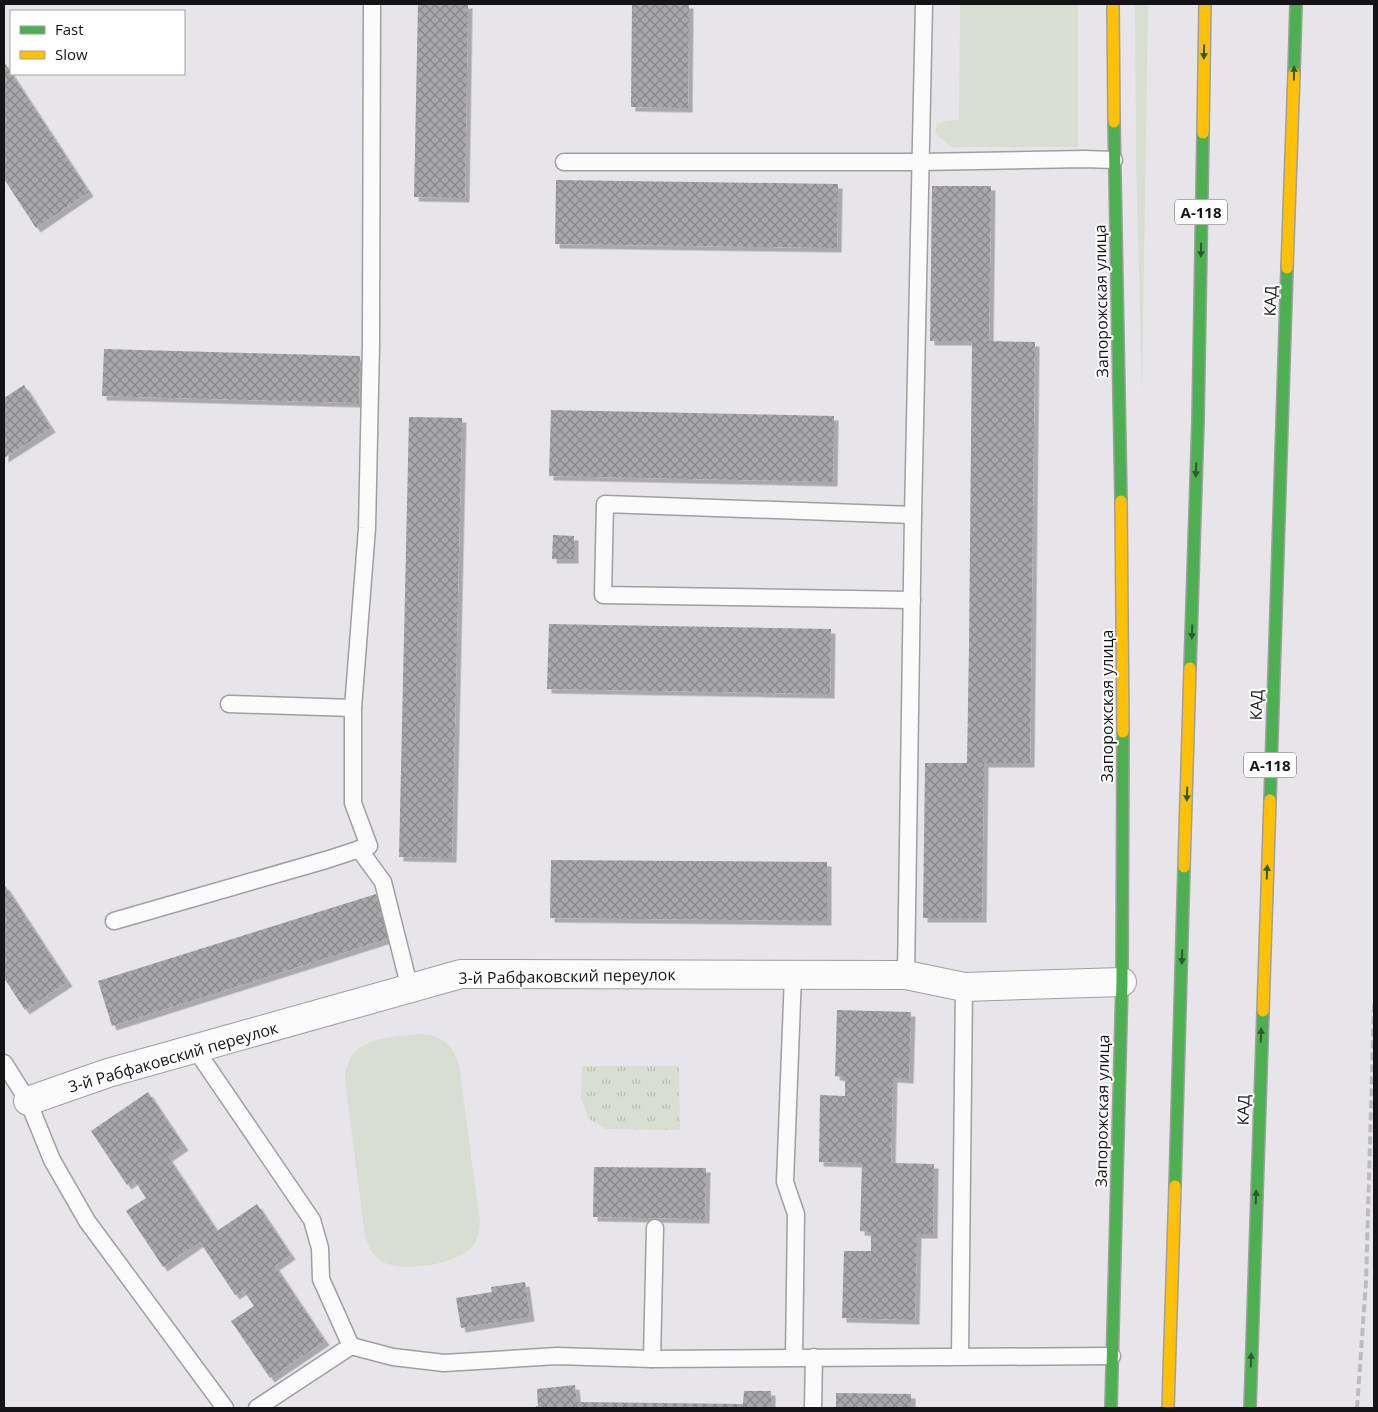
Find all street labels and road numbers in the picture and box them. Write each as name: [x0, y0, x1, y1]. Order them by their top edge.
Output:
road number: А-118: [1175, 200, 1227, 224]
street label: Запорожская улица: [1089, 224, 1113, 378]
street label: КАД: [1258, 285, 1282, 317]
street label: Запорожская улица: [1096, 629, 1118, 783]
street label: КАД: [1244, 689, 1268, 721]
road number: А-118: [1244, 752, 1296, 778]
street label: 3-й Рабфаковский переулок: [458, 963, 677, 989]
street label: 3-й Рабфаковский переулок: [66, 1016, 281, 1098]
street label: Запорожская улица: [1090, 1034, 1114, 1188]
street label: КАД: [1231, 1094, 1255, 1126]

